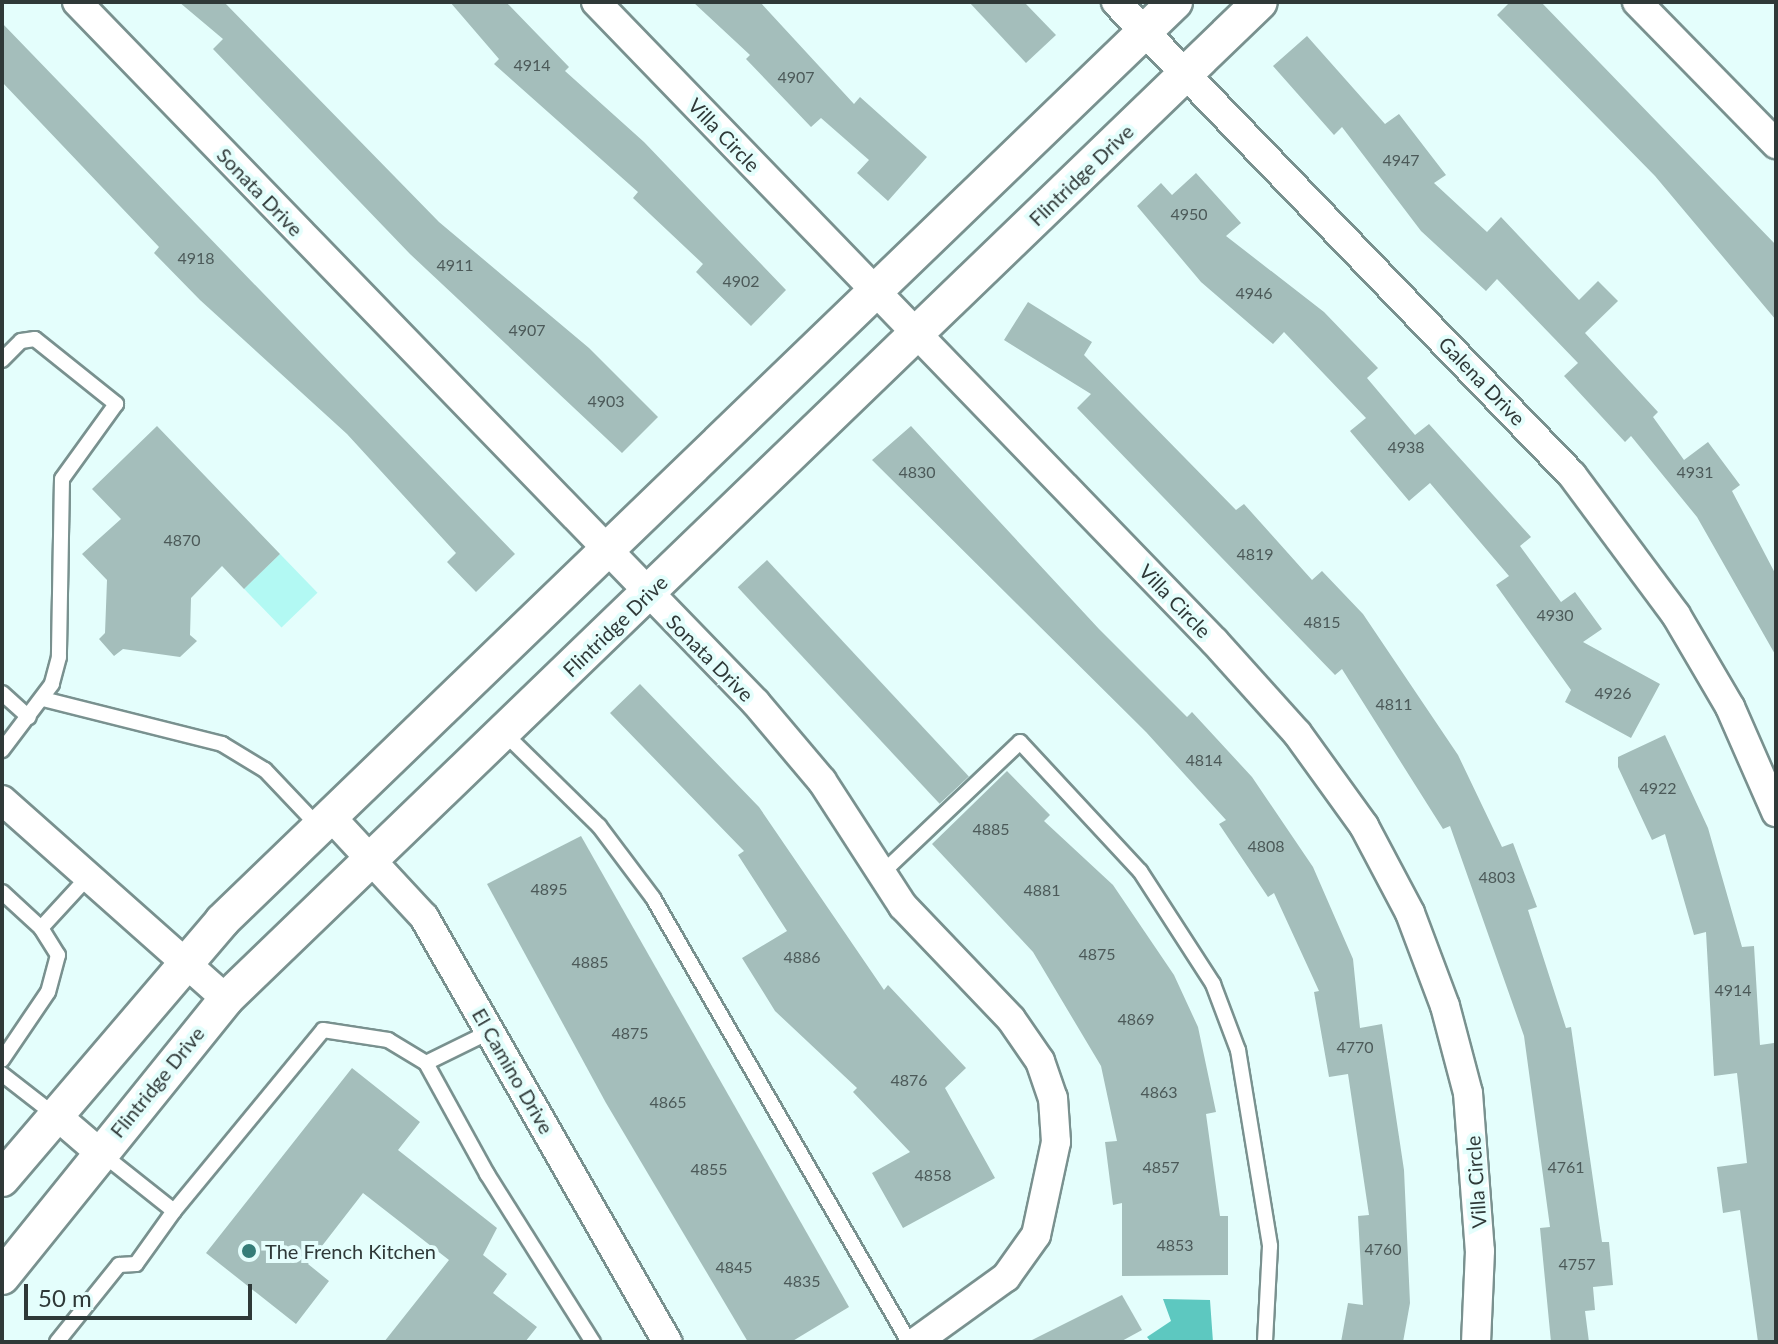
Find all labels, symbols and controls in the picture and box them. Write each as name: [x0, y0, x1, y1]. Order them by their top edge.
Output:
house number: 4914: [513, 55, 551, 75]
house number: 4907: [777, 67, 815, 87]
street label: Villa Circle: [683, 93, 765, 177]
street label: Flintridge Drive: [1024, 119, 1138, 231]
street label: Sonata Drive: [212, 143, 308, 241]
house number: 4947: [1382, 150, 1420, 170]
house number: 4950: [1170, 204, 1208, 224]
house number: 4918: [177, 248, 215, 268]
house number: 4911: [436, 255, 474, 275]
house number: 4902: [722, 271, 760, 291]
house number: 4946: [1235, 283, 1273, 303]
house number: 4907: [508, 320, 546, 340]
street label: Galena Drive: [1434, 332, 1530, 430]
house number: 4903: [587, 391, 625, 411]
house number: 4938: [1387, 437, 1425, 457]
house number: 4830: [898, 462, 936, 482]
house number: 4931: [1676, 462, 1714, 482]
house number: 4870: [163, 530, 201, 550]
house number: 4819: [1236, 544, 1274, 564]
street label: Villa Circle: [1134, 559, 1216, 643]
street label: Flintridge Drive: [558, 570, 672, 682]
house number: 4930: [1536, 605, 1574, 625]
street label: Sonata Drive: [662, 610, 758, 706]
house number: 4815: [1303, 612, 1341, 632]
house number: 4926: [1594, 683, 1632, 703]
house number: 4811: [1375, 694, 1413, 714]
house number: 4814: [1185, 750, 1223, 770]
house number: 4922: [1639, 778, 1677, 798]
house number: 4885: [972, 819, 1010, 839]
house number: 4808: [1247, 836, 1285, 856]
house number: 4803: [1478, 867, 1516, 887]
house number: 4895: [530, 879, 568, 899]
house number: 4881: [1023, 880, 1061, 900]
house number: 4875: [1078, 944, 1116, 964]
house number: 4886: [783, 947, 821, 967]
house number: 4885: [571, 952, 609, 972]
house number: 4914: [1714, 980, 1752, 1000]
street label: El Camino Drive: [467, 1004, 559, 1138]
house number: 4869: [1117, 1009, 1155, 1029]
street label: Flintridge Drive: [105, 1022, 209, 1142]
house number: 4875: [611, 1023, 649, 1043]
house number: 4770: [1336, 1037, 1374, 1057]
house number: 4876: [890, 1070, 928, 1090]
house number: 4863: [1140, 1082, 1178, 1102]
house number: 4865: [649, 1092, 687, 1112]
street label: Villa Circle: [1461, 1135, 1491, 1229]
house number: 4857: [1142, 1157, 1180, 1177]
house number: 4761: [1547, 1157, 1585, 1177]
house number: 4855: [690, 1159, 728, 1179]
house number: 4858: [914, 1165, 952, 1185]
house number: 4853: [1156, 1235, 1194, 1255]
place label: The French Kitchen: [265, 1239, 436, 1263]
house number: 4760: [1364, 1239, 1402, 1259]
marker: The French Kitchen: [240, 1242, 258, 1260]
house number: 4757: [1558, 1254, 1596, 1274]
house number: 4845: [715, 1257, 753, 1277]
scale bar: [28, 1268, 256, 1318]
house number: 4835: [783, 1271, 821, 1291]
text: 50 m: [38, 1283, 92, 1312]

